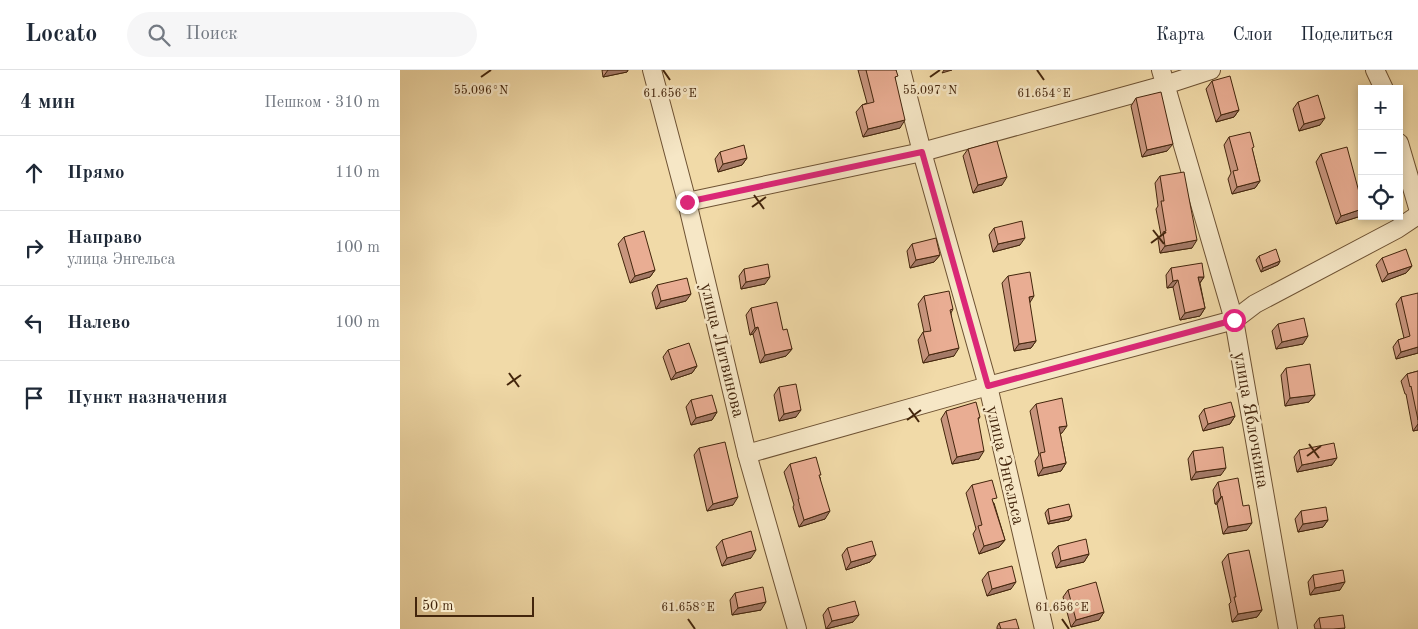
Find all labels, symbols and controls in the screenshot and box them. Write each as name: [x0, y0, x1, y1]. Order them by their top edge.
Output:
search box: [127, 12, 477, 57]
icon: search: [145, 21, 173, 49]
text: Locato: [25, 23, 97, 47]
text: Поиск: [185, 25, 238, 44]
text: Карта: [1156, 26, 1205, 44]
text: Слои: [1233, 26, 1272, 44]
text: Поделиться: [1300, 26, 1393, 44]
text: 55.096°N: [454, 84, 508, 97]
text: 55.097°N: [903, 84, 957, 97]
map controls: [1358, 85, 1403, 220]
button: +: [1358, 85, 1403, 130]
text: 61.656°E: [643, 87, 697, 100]
text: 61.654°E: [1017, 87, 1071, 100]
text: 4 мин: [20, 92, 75, 113]
text: Пешком · 310 m: [264, 95, 380, 111]
button: −: [1358, 130, 1403, 175]
icon: ahead: [20, 159, 48, 187]
text: Прямо: [67, 164, 125, 183]
text: 110 m: [335, 165, 380, 181]
button: locate: [1358, 175, 1403, 220]
route end: [676, 191, 699, 214]
text: Направо: [67, 229, 142, 248]
icon: right: [20, 234, 48, 262]
text: 100 m: [335, 240, 380, 256]
text: улица Энгельса: [67, 252, 175, 268]
street label: улица Литвинова: [697, 281, 747, 419]
icon: left: [20, 309, 48, 337]
route start: [1223, 309, 1246, 332]
text: Налево: [67, 314, 130, 333]
text: 100 m: [335, 315, 380, 331]
street label: улица Яблочкина: [1230, 351, 1272, 490]
icon: arrive: [20, 384, 48, 412]
text: Пункт назначения: [67, 389, 227, 408]
street label: улица Энгельса: [983, 404, 1028, 527]
scale bar: [415, 594, 534, 617]
text: 50 m: [422, 599, 453, 613]
text: 61.658°E: [661, 601, 715, 614]
text: 61.656°E: [1035, 601, 1089, 614]

